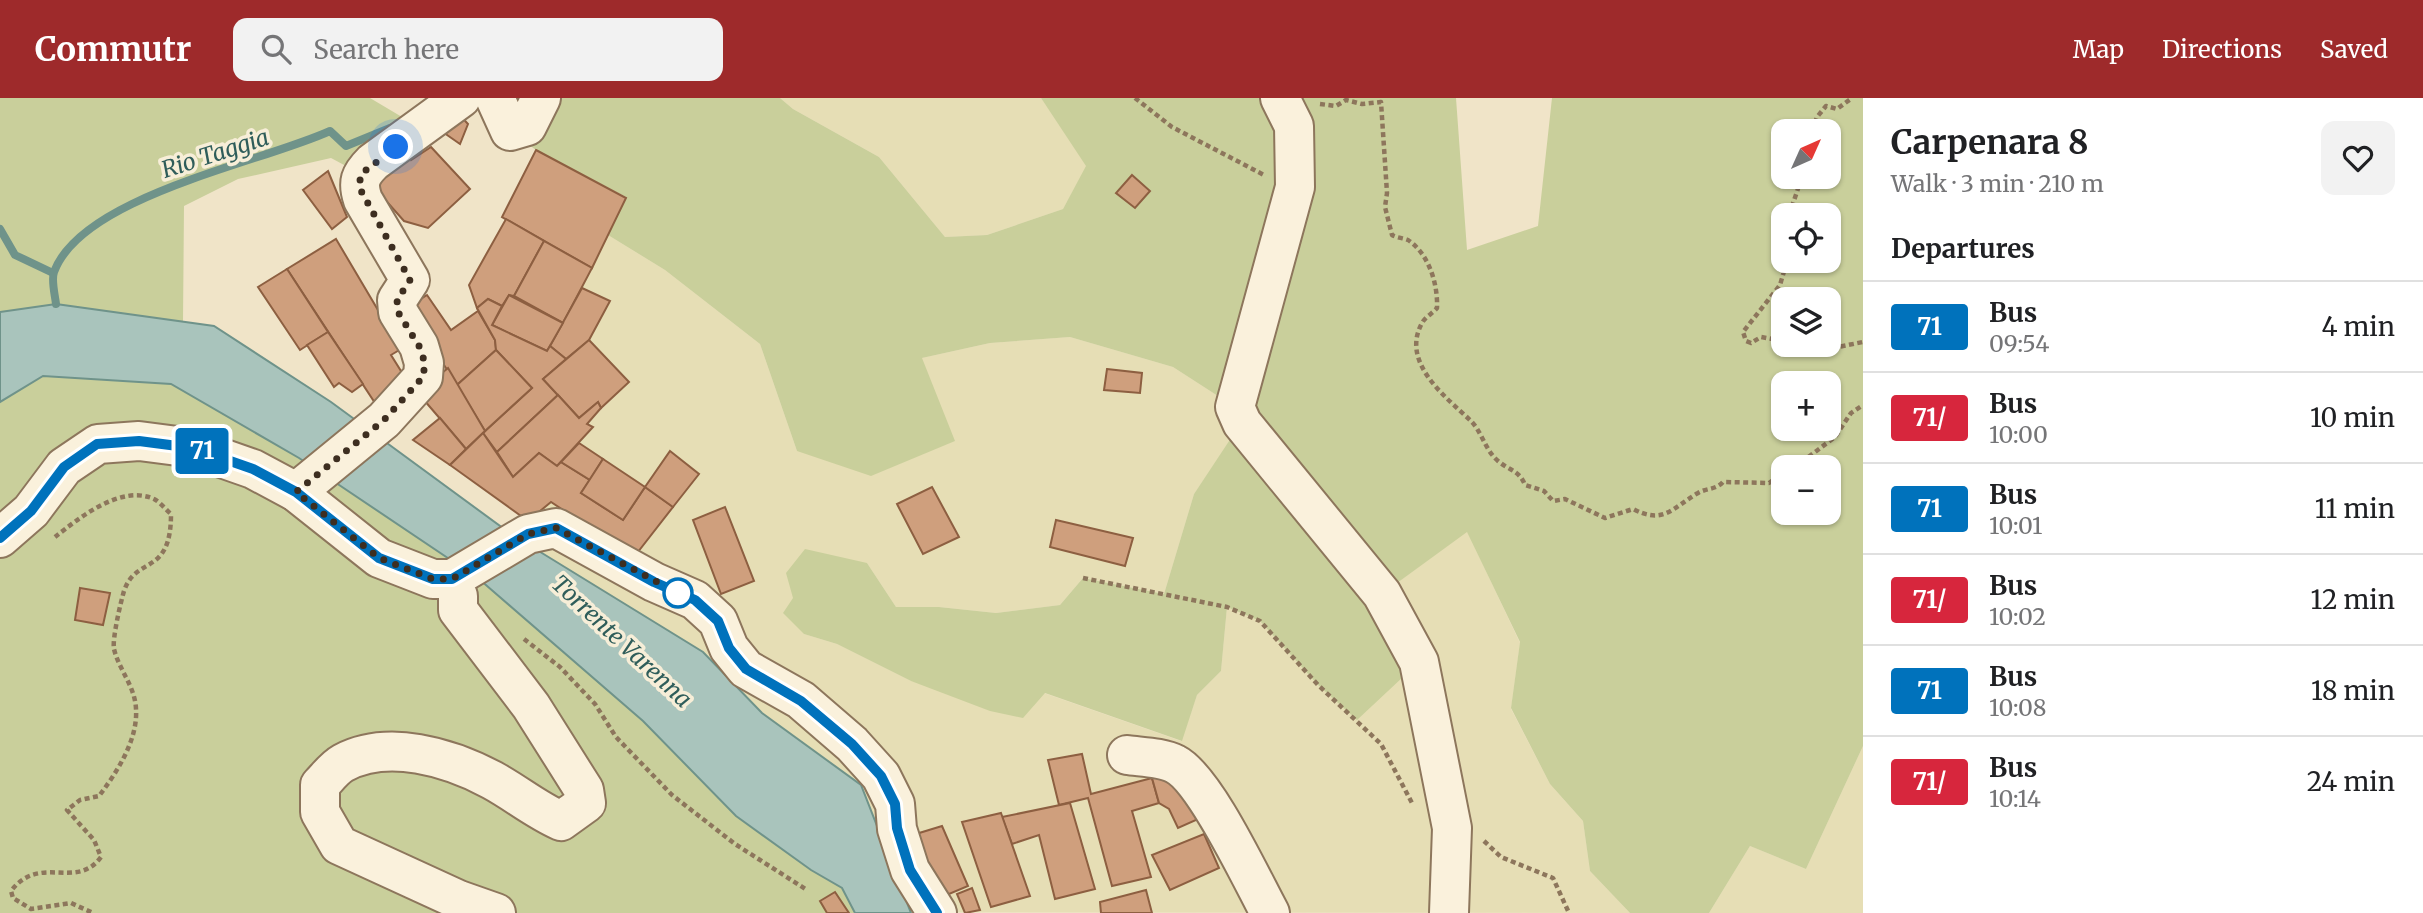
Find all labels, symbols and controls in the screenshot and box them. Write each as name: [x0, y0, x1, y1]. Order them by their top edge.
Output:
search box: [233, 18, 723, 81]
text: Commutr: [35, 29, 191, 70]
icon: search: [257, 30, 295, 68]
text: Search here: [313, 33, 459, 66]
text: Map: [2073, 34, 2124, 65]
text: Directions: [2162, 34, 2282, 65]
text: Saved: [2320, 34, 2388, 65]
north arrow: [1771, 119, 1841, 189]
map controls: [1771, 119, 1841, 525]
button: heart: [2321, 121, 2395, 195]
water label: Rio Taggia: [158, 122, 272, 184]
text: Carpenara 8: [1891, 122, 2089, 163]
your location: [378, 129, 413, 164]
text: Walk · 3 min · 210 m: [1891, 169, 2104, 198]
button: locate: [1771, 203, 1841, 273]
text: Departures: [1891, 232, 2035, 265]
button: layers: [1771, 287, 1841, 357]
text: Bus: [1989, 296, 2037, 329]
text: 4 min: [2321, 310, 2395, 343]
text: 71: [1917, 311, 1942, 342]
text: 09:54: [1989, 329, 2050, 358]
button: +: [1771, 371, 1841, 441]
text: Bus: [1989, 387, 2037, 420]
text: 10 min: [2310, 401, 2395, 434]
text: 71/: [1912, 402, 1947, 433]
text: 10:00: [1989, 420, 2048, 449]
line badge: 71: [170, 428, 234, 474]
text: 71: [190, 435, 215, 466]
button: −: [1771, 455, 1841, 525]
text: Bus: [1989, 478, 2037, 511]
text: 11 min: [2315, 492, 2395, 525]
text: 71: [1917, 493, 1942, 524]
text: 10:01: [1989, 511, 2042, 540]
water label: Torrente Varenna: [546, 569, 698, 713]
text: Bus: [1989, 569, 2037, 602]
unlabelled marker: [663, 578, 693, 608]
text: 12 min: [2311, 583, 2395, 616]
text: 71/: [1912, 584, 1947, 615]
text: 10:02: [1989, 602, 2046, 631]
text: Bus: [1989, 660, 2037, 693]
text: 18 min: [2311, 674, 2395, 707]
text: 71: [1917, 675, 1942, 706]
text: 10:08: [1989, 693, 2047, 722]
text: Bus: [1989, 751, 2037, 784]
text: 24 min: [2307, 765, 2395, 798]
text: 71/: [1912, 766, 1947, 797]
text: 10:14: [1989, 784, 2041, 813]

